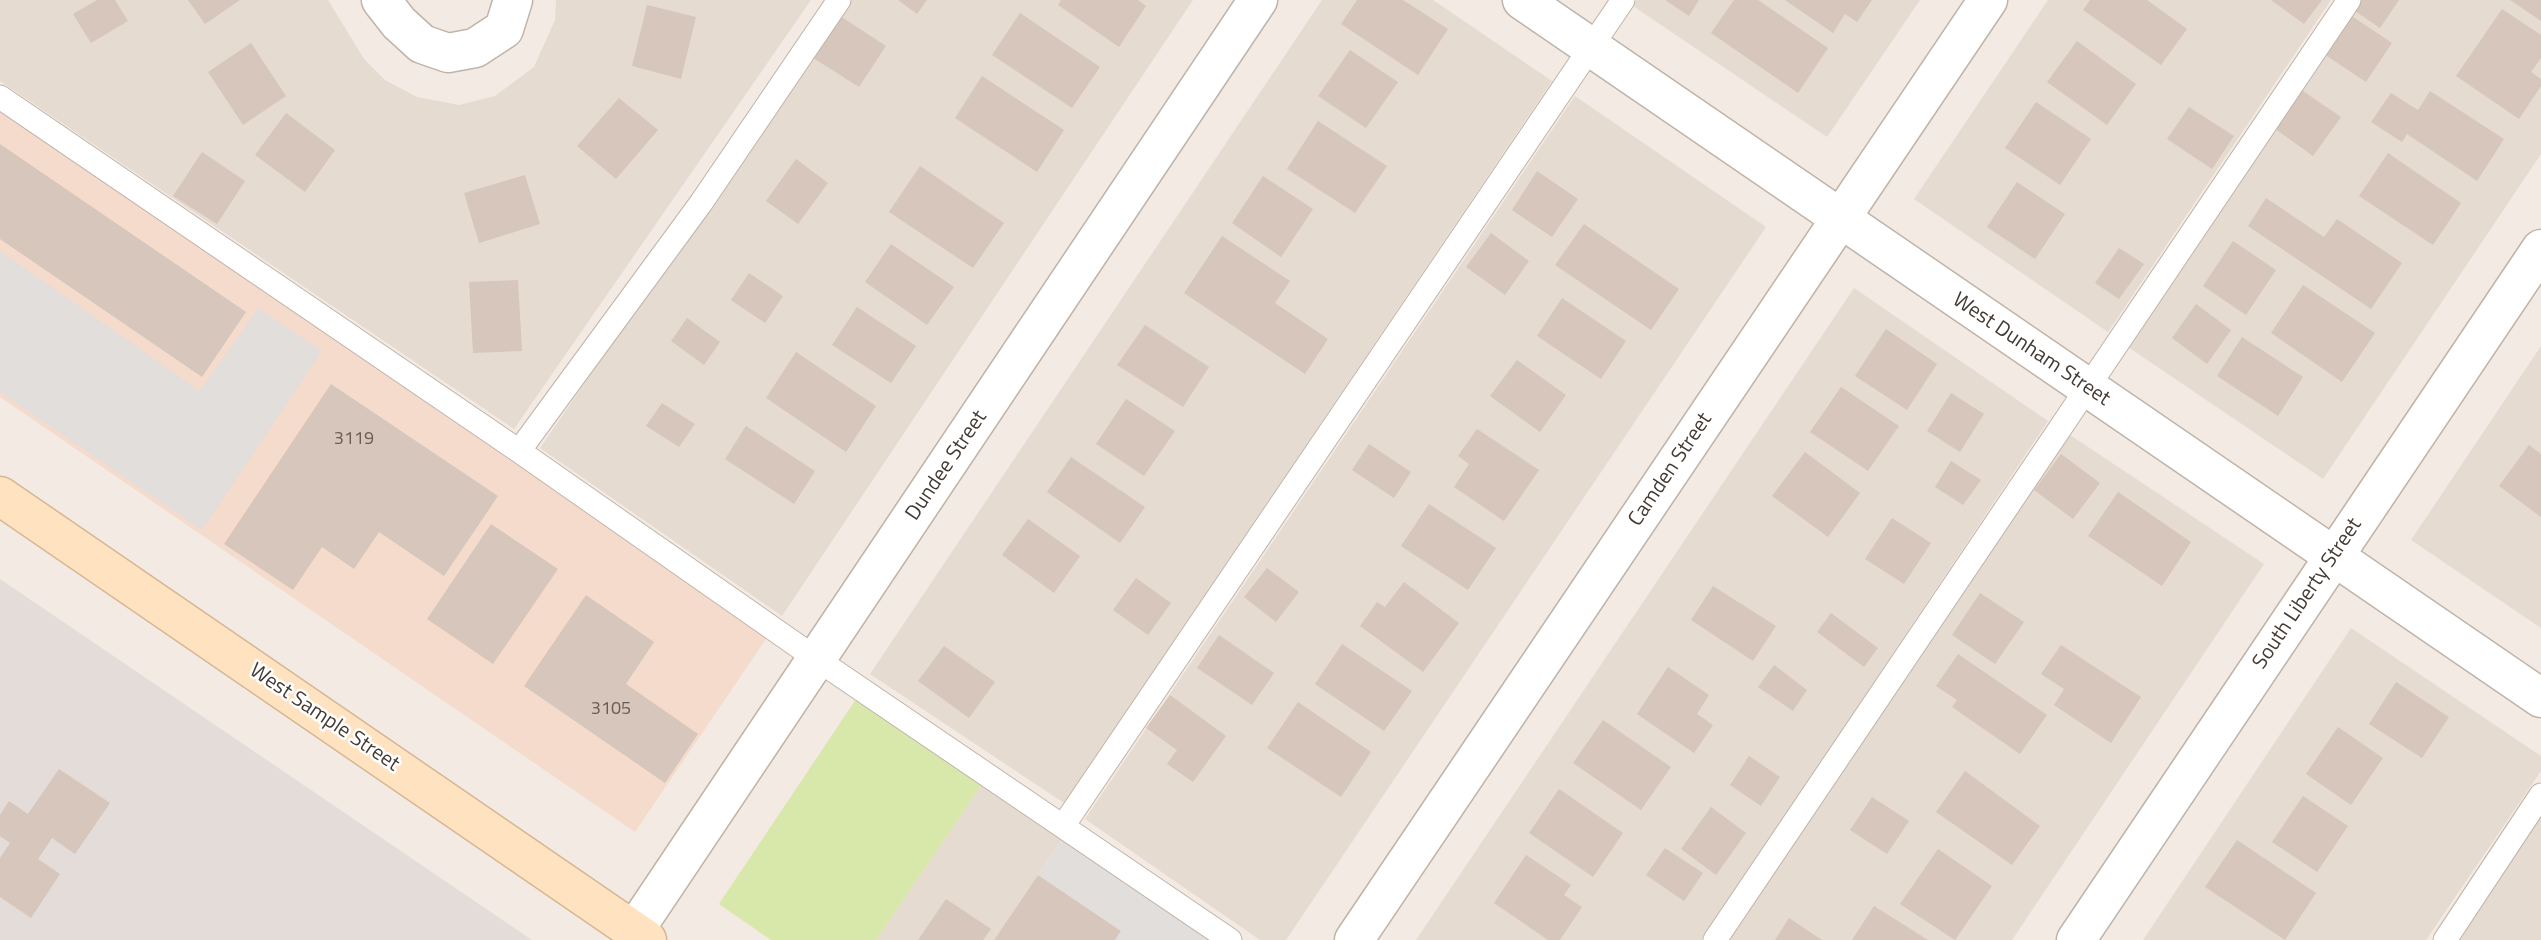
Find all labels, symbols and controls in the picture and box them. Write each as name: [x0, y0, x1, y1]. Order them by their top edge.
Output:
street label: West Dunham Street: [1947, 288, 2115, 412]
street label: Dundee Street: [901, 406, 993, 526]
street label: Camden Street: [1624, 409, 1718, 531]
house number: 3119: [334, 429, 374, 451]
street label: South Liberty Street: [2248, 514, 2368, 674]
street label: West Sample Street: [244, 659, 404, 777]
house number: 3105: [591, 699, 631, 721]

